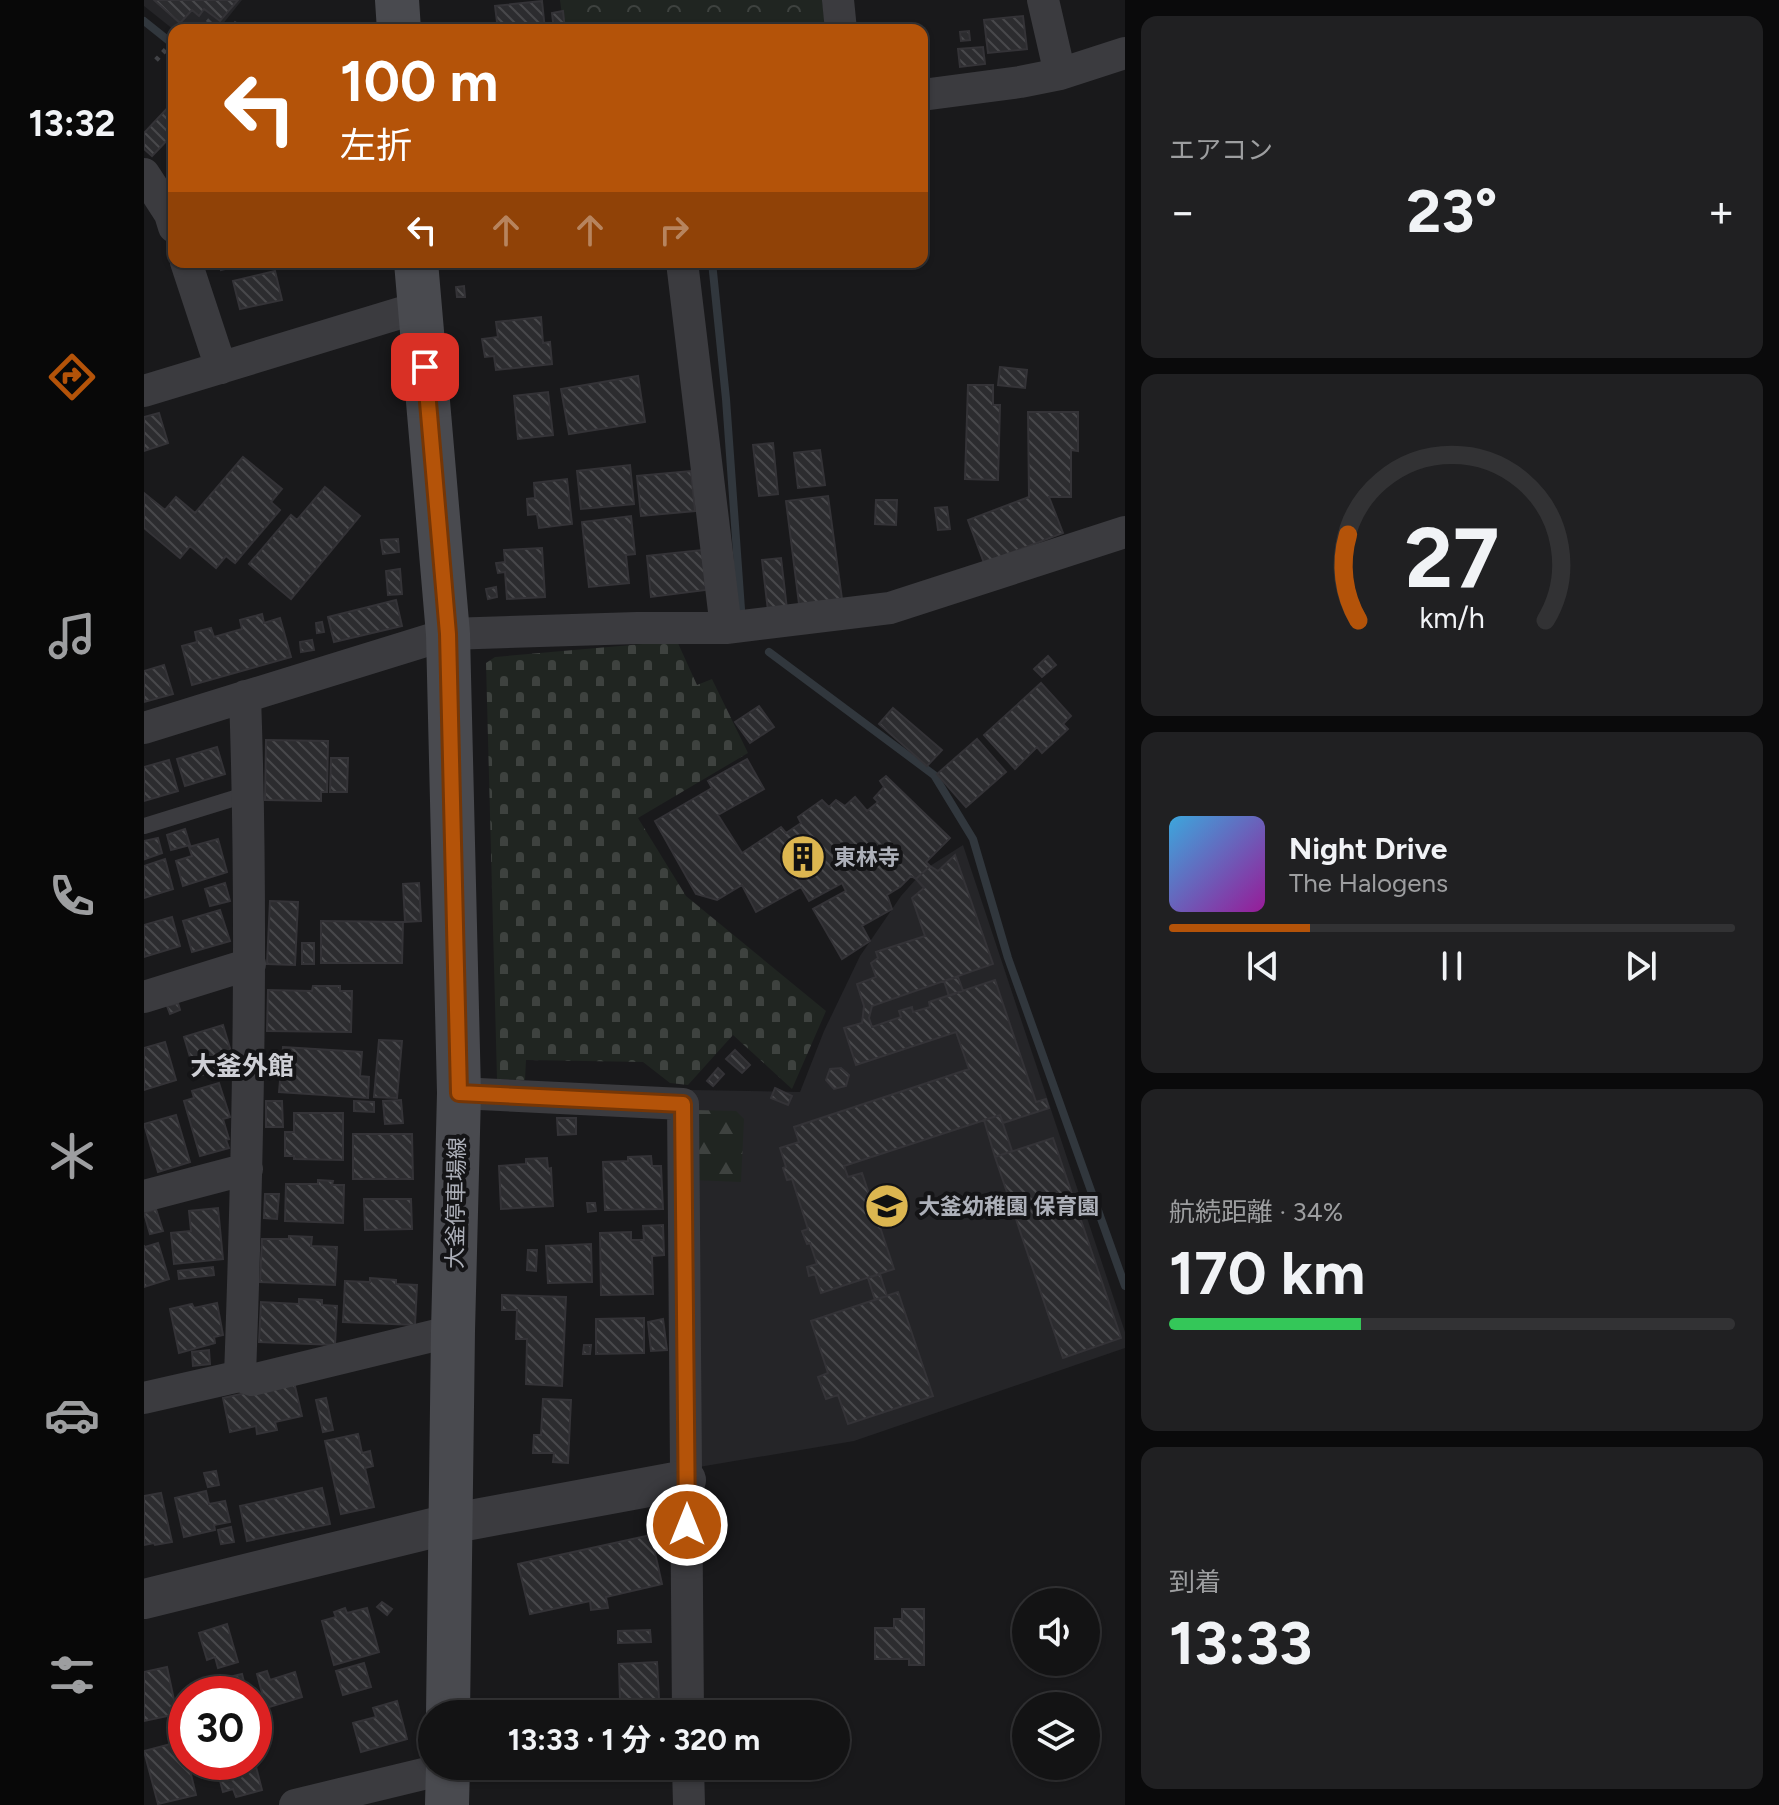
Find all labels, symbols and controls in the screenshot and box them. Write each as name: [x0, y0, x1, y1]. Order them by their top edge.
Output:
text: 100 m: [340, 48, 498, 115]
icon: left: [208, 56, 312, 160]
text: 13:32: [29, 102, 115, 145]
text: 左折: [340, 124, 412, 167]
text: エアコン: [1169, 134, 1273, 166]
text: 23°: [1407, 175, 1497, 247]
text: −: [1169, 185, 1196, 238]
text: +: [1708, 185, 1735, 238]
icon: left: [400, 208, 444, 252]
icon: ahead: [484, 208, 528, 252]
icon: ahead: [568, 208, 612, 252]
icon: right: [652, 208, 696, 252]
pin: [391, 333, 459, 401]
icon: arrive: [403, 345, 447, 389]
icon: directions: [44, 349, 100, 405]
text: 27: [1405, 507, 1499, 607]
text: km/h: [1419, 601, 1485, 635]
icon: music: [44, 608, 100, 664]
text: Night Drive: [1289, 830, 1447, 867]
building icon: 東林寺: [779, 833, 827, 881]
place label: 東林寺: [834, 844, 900, 871]
text: The Halogens: [1289, 867, 1448, 899]
icon: phone: [44, 868, 100, 924]
icon: previous: [1241, 944, 1285, 988]
icon: pause: [1430, 944, 1474, 988]
icon: next: [1619, 944, 1663, 988]
district label: 大釜外館: [190, 1050, 294, 1082]
icon: climate: [44, 1128, 100, 1184]
street label: 大釜停車場線: [441, 1137, 471, 1269]
school or university icon: 大釜幼稚園 保育園: [863, 1182, 911, 1230]
place label: 大釜幼稚園 保育園: [918, 1193, 1099, 1220]
text: 航続距離 · 34%: [1169, 1196, 1343, 1228]
text: 170 km: [1169, 1237, 1365, 1309]
icon: car: [44, 1387, 100, 1443]
position arrow: [645, 1483, 729, 1567]
text: 到着: [1169, 1566, 1221, 1598]
map controls: [1012, 1588, 1100, 1780]
button: sound: [1012, 1588, 1100, 1676]
text: 13:33: [1169, 1607, 1312, 1679]
icon: filters: [44, 1647, 100, 1703]
speed limit sign: 30: [168, 1676, 272, 1780]
button: layers: [1012, 1692, 1100, 1780]
text: 13:33 · 1 分 · 320 m: [508, 1721, 760, 1758]

